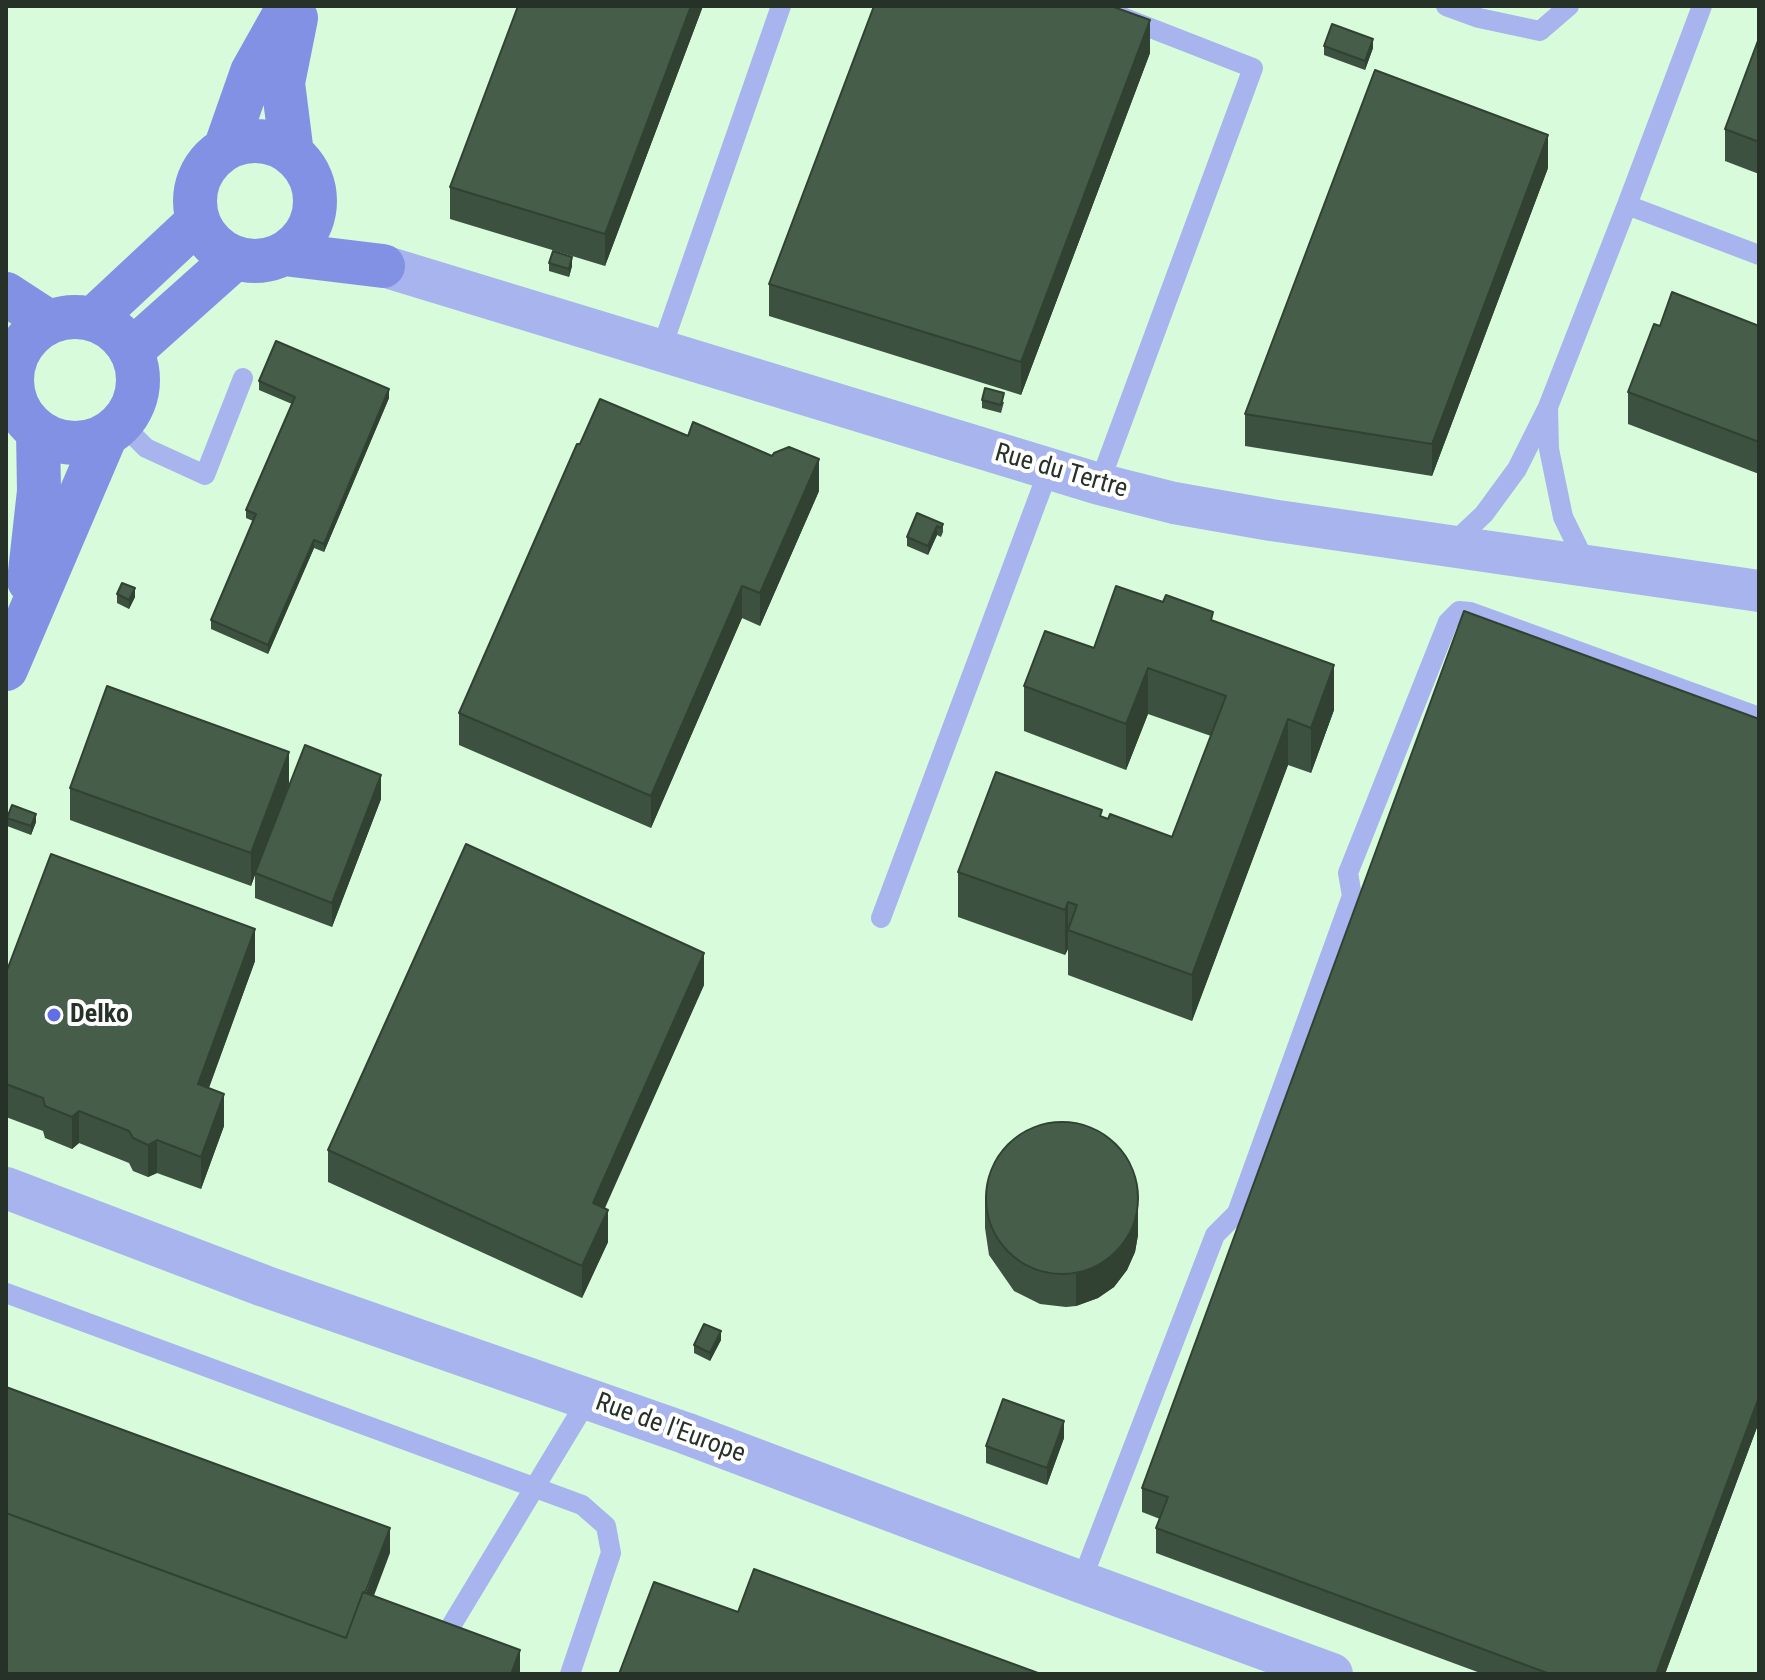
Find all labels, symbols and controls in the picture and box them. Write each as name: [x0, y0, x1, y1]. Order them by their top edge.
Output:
street label: Rue du Tertre: [991, 438, 1131, 506]
place label: Delko: [70, 999, 129, 1031]
marker: Delko: [45, 1006, 63, 1024]
street label: Rue de l'Europe: [591, 1387, 749, 1471]

